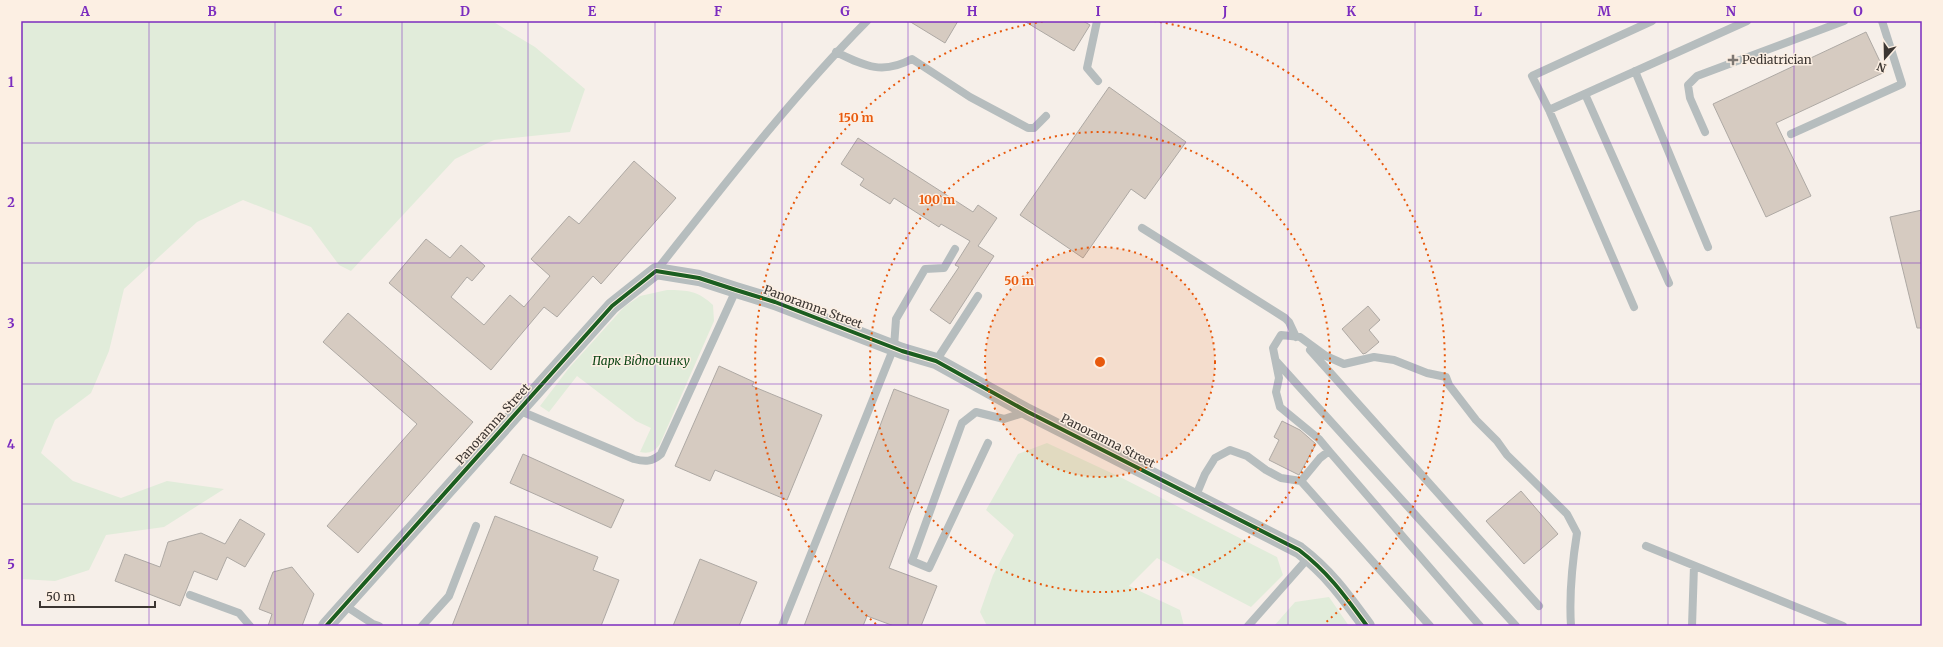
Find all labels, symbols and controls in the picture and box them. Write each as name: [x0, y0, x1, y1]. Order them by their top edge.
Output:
text: A: [79, 3, 90, 20]
text: B: [207, 3, 217, 20]
text: C: [334, 3, 343, 20]
text: D: [460, 3, 470, 20]
text: E: [588, 3, 597, 20]
text: F: [714, 3, 722, 20]
text: G: [840, 3, 850, 20]
text: H: [967, 3, 978, 20]
text: I: [1095, 3, 1101, 20]
text: J: [1221, 3, 1228, 20]
text: K: [1346, 3, 1356, 20]
text: L: [1474, 3, 1483, 20]
text: M: [1597, 3, 1611, 20]
text: N: [1726, 3, 1737, 20]
text: O: [1853, 3, 1863, 20]
north arrow: [1865, 38, 1905, 78]
place label: Pediatrician: [1742, 52, 1812, 67]
marker: Pediatrician: [1727, 54, 1739, 66]
text: N: [1875, 59, 1888, 75]
text: 1: [8, 74, 14, 91]
text: 150 m: [839, 110, 874, 125]
text: 100 m: [919, 192, 955, 207]
text: 2: [7, 194, 15, 211]
text: 50 m: [1004, 273, 1034, 288]
street label: Panoramna Street: [762, 282, 865, 331]
text: 3: [7, 315, 15, 332]
park label: Парк Відпочинку: [592, 353, 690, 368]
centre of rings: [1093, 355, 1107, 369]
street label: Panoramna Street: [452, 380, 533, 467]
street label: Panoramna Street: [1058, 410, 1158, 471]
text: 4: [7, 436, 16, 453]
text: 5: [7, 556, 15, 573]
scale bar: [40, 583, 155, 609]
text: 50 m: [46, 589, 75, 604]

